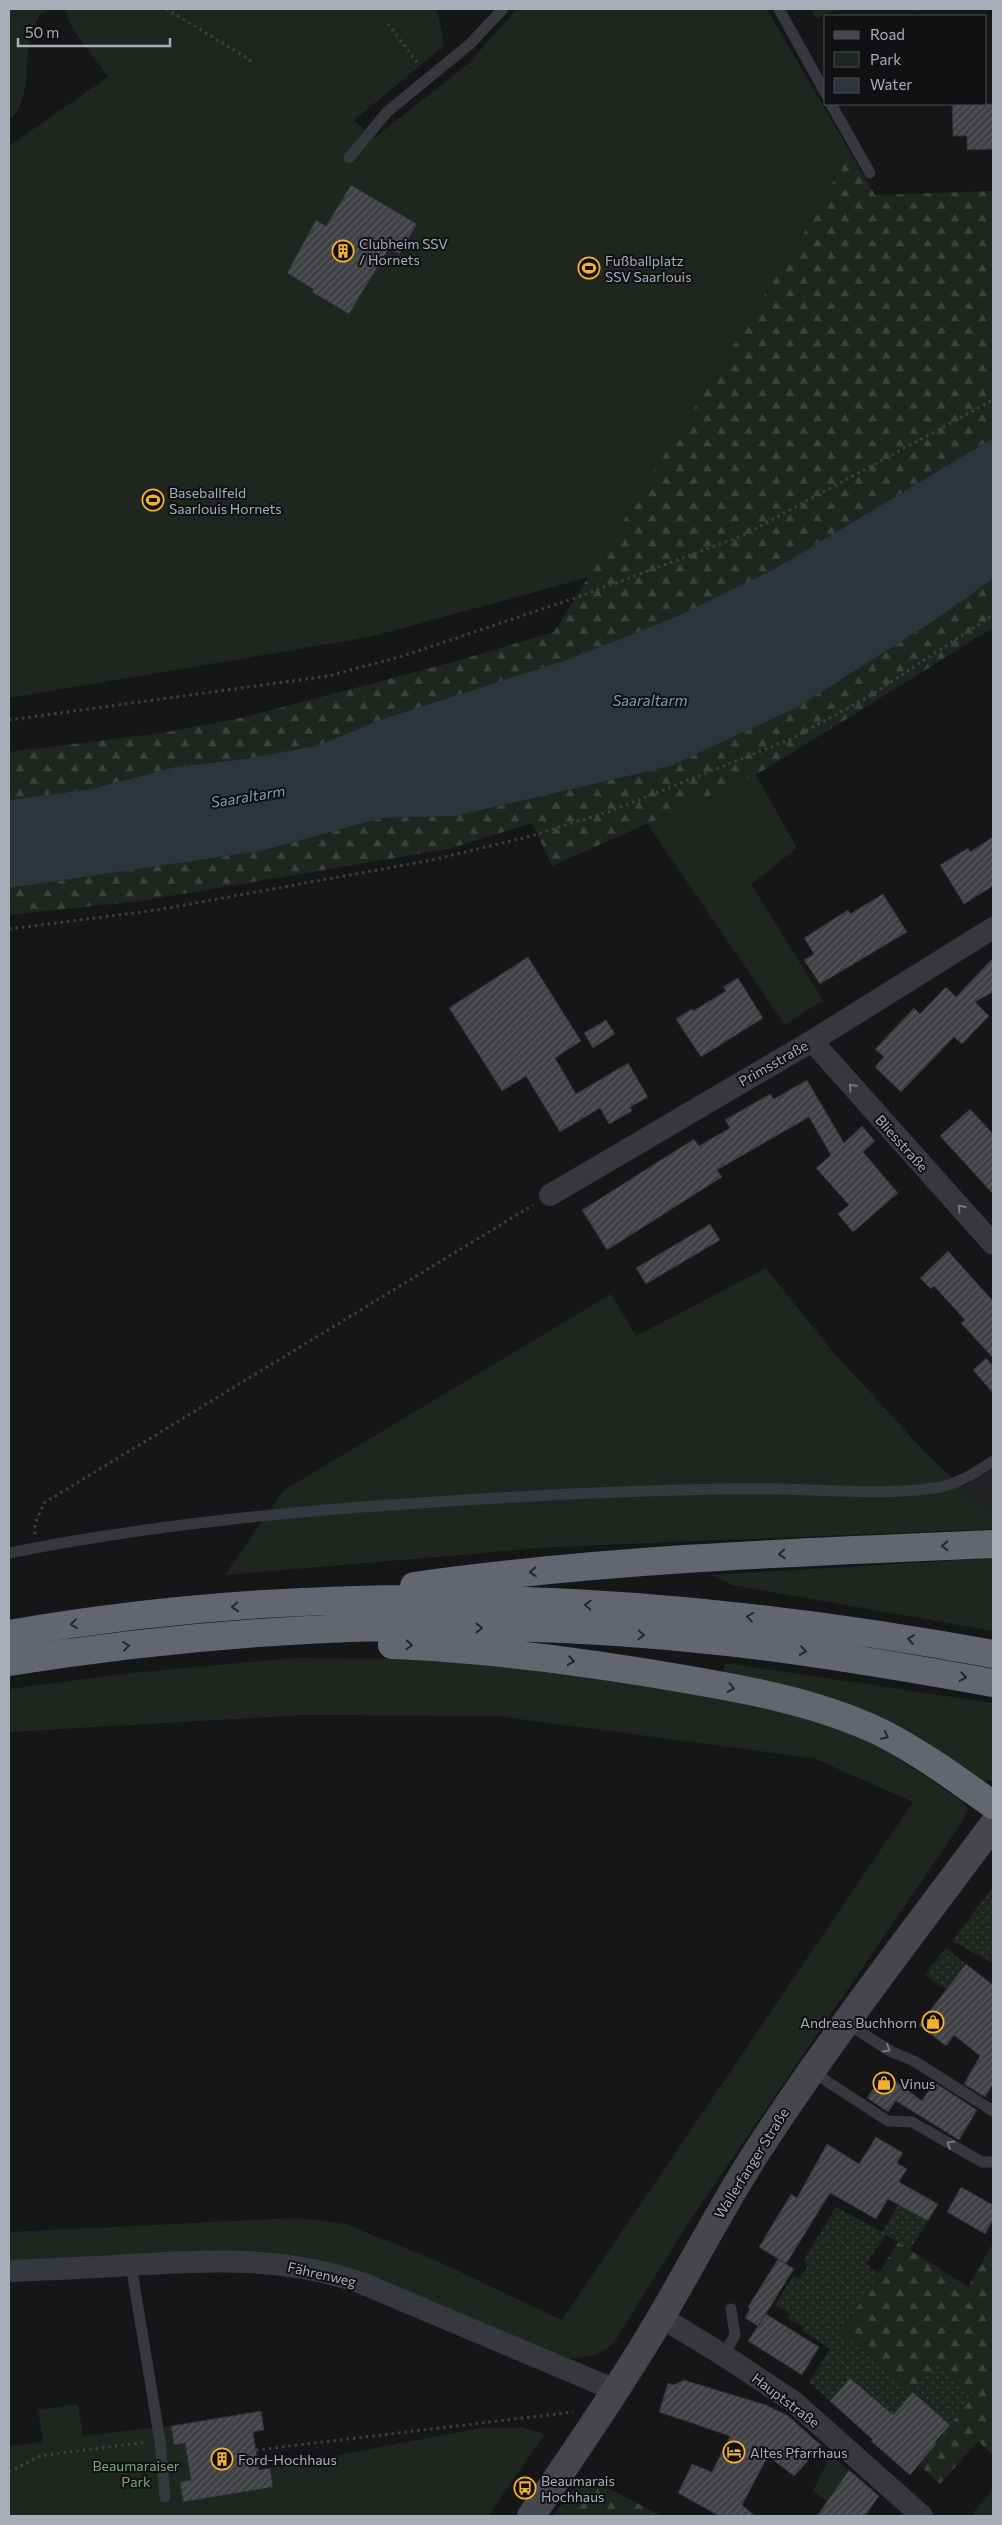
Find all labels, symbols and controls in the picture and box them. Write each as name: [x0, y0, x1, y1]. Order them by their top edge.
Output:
scale bar: [18, 15, 170, 47]
legend: [824, 15, 987, 105]
text: 50 m: [25, 23, 59, 41]
text: Road: [870, 25, 905, 43]
text: Park: [870, 50, 901, 68]
text: Water: [870, 75, 912, 93]
place label: Clubheim SSV / Hornets: [359, 235, 448, 268]
building icon: Clubheim SSV / Hornets: [331, 239, 355, 263]
place label: Fußballplatz SSV Saarlouis: [605, 252, 692, 285]
sports icon: Fußballplatz SSV Saarlouis: [577, 256, 601, 280]
place label: Baseballfeld Saarlouis Hornets: [169, 484, 282, 517]
sports icon: Baseballfeld Saarlouis Hornets: [141, 488, 165, 512]
water label: Saaraltarm: [612, 691, 688, 709]
water label: Saaraltarm: [210, 781, 286, 811]
street label: Primsstraße: [735, 1036, 811, 1090]
one-way arrow: [849, 1083, 858, 1092]
street label: Bliesstraße: [872, 1111, 932, 1175]
one-way arrow: [958, 1204, 967, 1213]
one-way arrow: [940, 1541, 948, 1551]
one-way arrow: [778, 1549, 786, 1560]
one-way arrow: [529, 1566, 537, 1577]
one-way arrow: [584, 1599, 592, 1610]
one-way arrow: [231, 1602, 239, 1613]
one-way arrow: [746, 1612, 754, 1623]
one-way arrow: [70, 1618, 78, 1629]
one-way arrow: [475, 1623, 483, 1633]
one-way arrow: [637, 1629, 645, 1640]
one-way arrow: [906, 1634, 914, 1645]
one-way arrow: [405, 1640, 413, 1651]
one-way arrow: [123, 1641, 131, 1652]
one-way arrow: [798, 1646, 807, 1656]
one-way arrow: [566, 1656, 575, 1666]
one-way arrow: [959, 1672, 967, 1682]
one-way arrow: [726, 1682, 735, 1693]
one-way arrow: [880, 1730, 889, 1740]
shop icon: Andreas Buchhorn: [921, 2010, 945, 2034]
place label: Andreas Buchhorn: [800, 2014, 917, 2031]
one-way arrow: [882, 2043, 891, 2053]
shop icon: Vinus: [872, 2071, 896, 2095]
place label: Vinus: [900, 2075, 935, 2092]
street label: Wallerfanger Straße: [710, 2105, 792, 2221]
one-way arrow: [946, 2140, 955, 2150]
street label: Fährenweg: [286, 2258, 358, 2290]
street label: Hauptstraße: [749, 2369, 823, 2431]
hotel icon: Altes Pfarrhaus: [722, 2440, 746, 2464]
place label: Altes Pfarrhaus: [750, 2444, 848, 2461]
building icon: Ford-Hochhaus: [210, 2447, 234, 2471]
place label: Ford-Hochhaus: [238, 2451, 337, 2468]
park label: Beaumaraiser Park: [93, 2457, 180, 2490]
place label: Beaumarais Hochhaus: [541, 2472, 615, 2505]
bus stop icon: Beaumarais Hochhaus: [513, 2476, 537, 2500]

